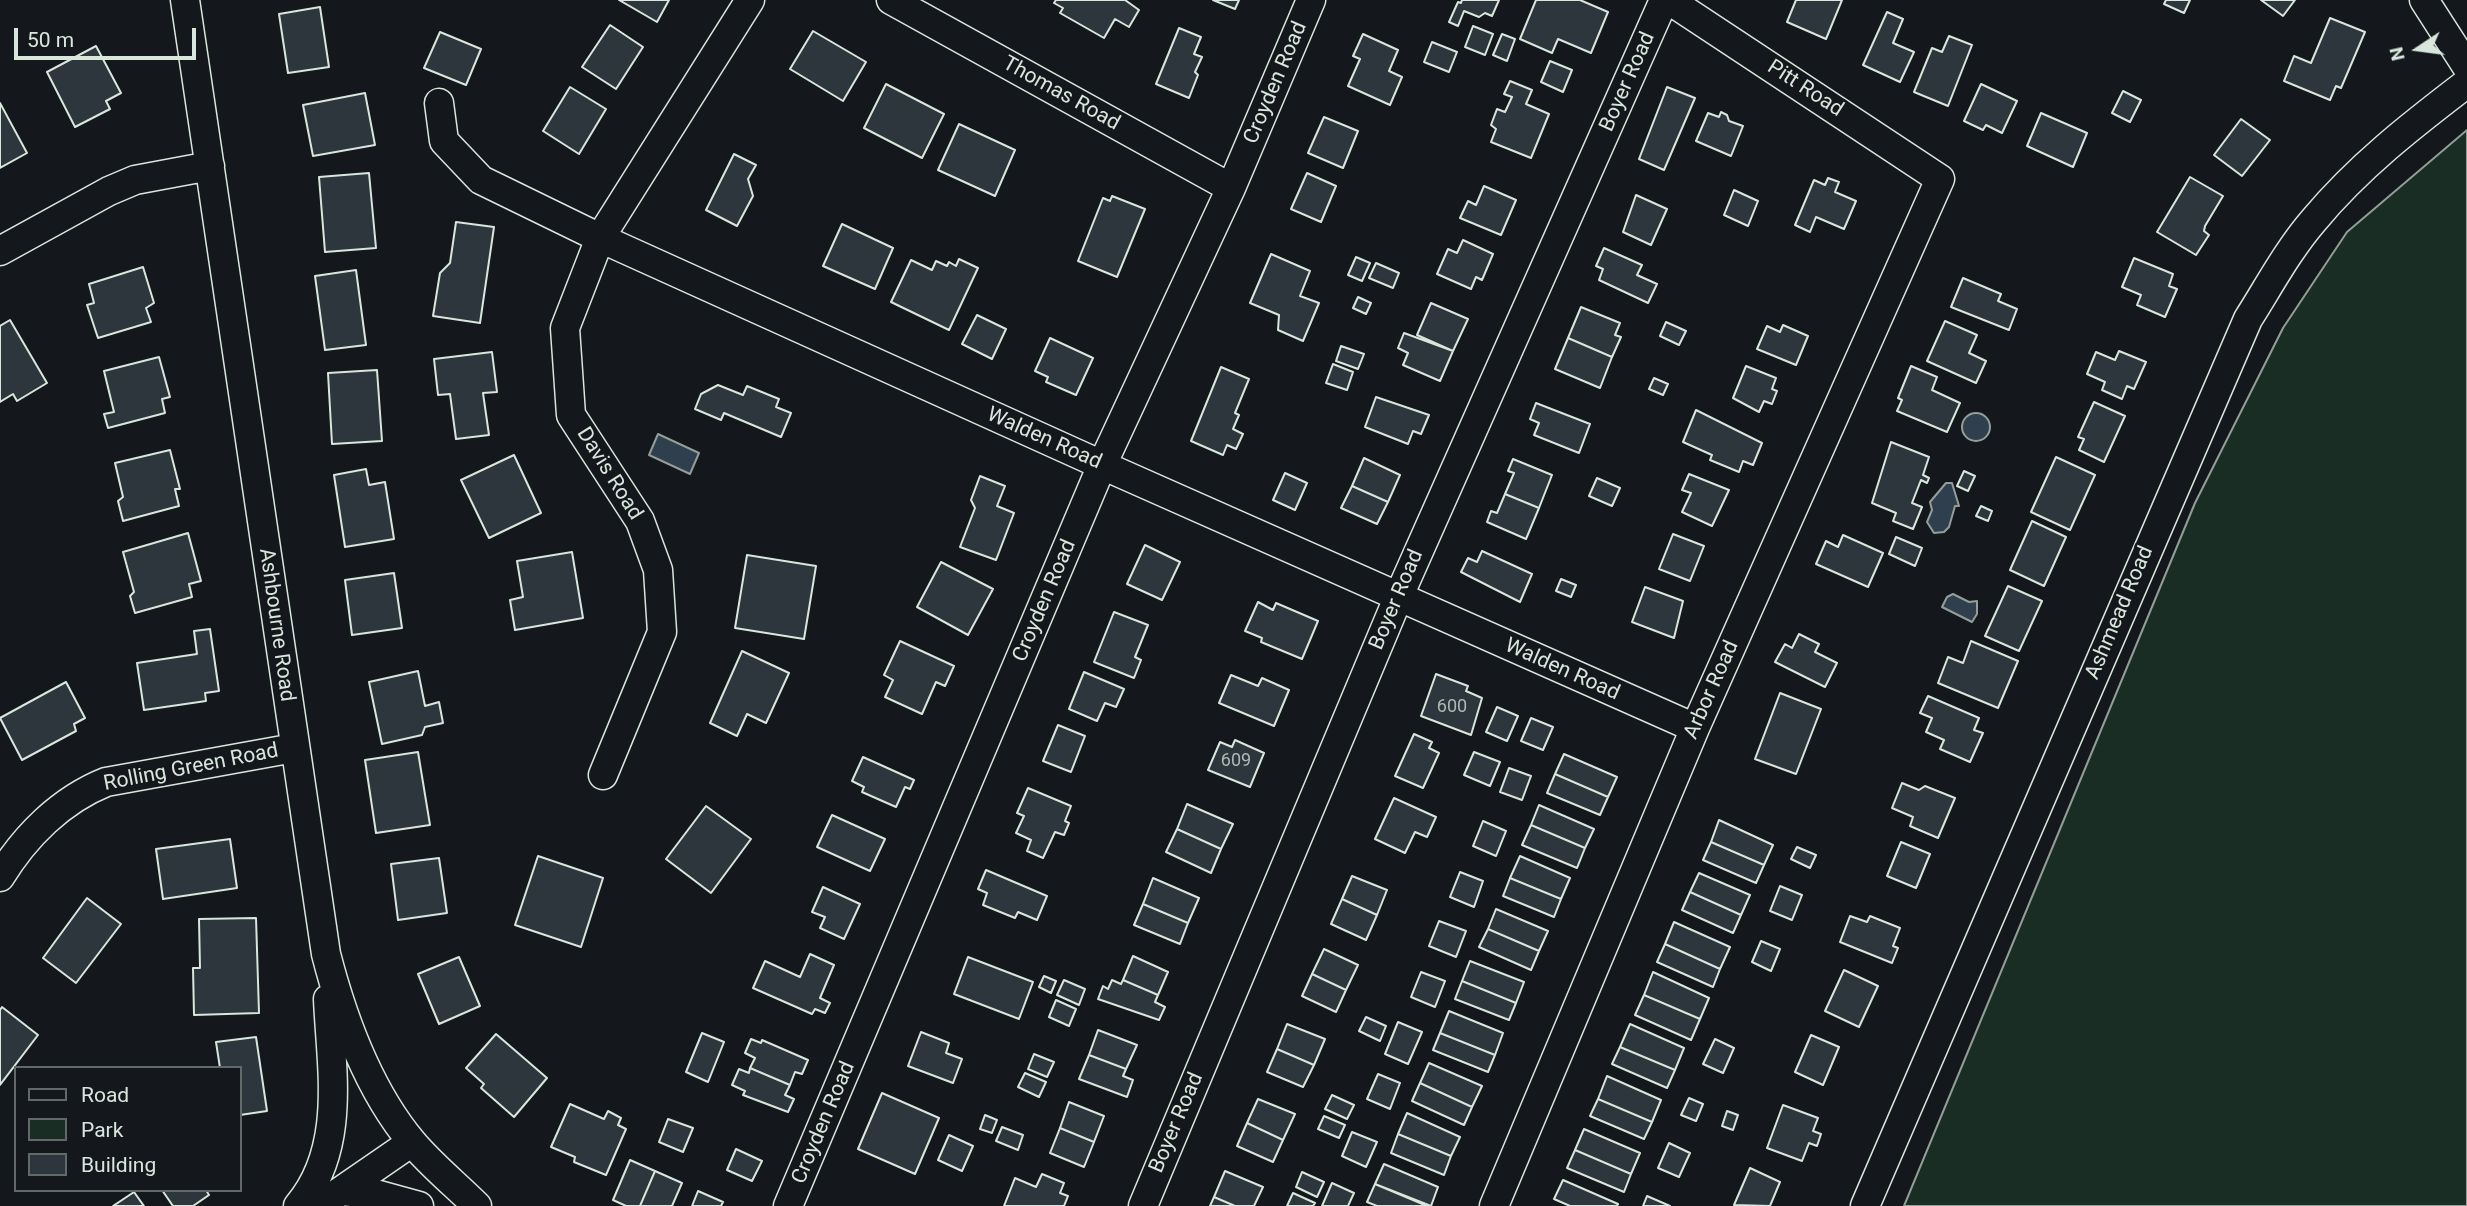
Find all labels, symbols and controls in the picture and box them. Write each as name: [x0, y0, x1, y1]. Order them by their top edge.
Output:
scale bar: [18, 14, 200, 58]
north arrow: [2383, 14, 2453, 84]
street label: Croyden Road: [1239, 18, 1313, 148]
text: 50 m: [27, 28, 74, 52]
street label: Boyer Road: [1595, 28, 1661, 136]
text: N: [2384, 45, 2410, 63]
street label: Thomas Road: [998, 51, 1124, 137]
street label: Pitt Road: [1762, 55, 1848, 123]
street label: Walden Road: [983, 403, 1105, 475]
street label: Davis Road: [571, 423, 647, 525]
street label: Croyden Road: [1008, 536, 1082, 666]
street label: Ashmead Road: [2081, 543, 2159, 683]
street label: Boyer Road: [1365, 546, 1429, 654]
street label: Ashbourne Road: [253, 547, 299, 703]
street label: Walden Road: [1501, 634, 1623, 706]
street label: Arbor Road: [1679, 637, 1745, 743]
house number: 600: [1437, 696, 1467, 718]
street label: Rolling Green Road: [102, 739, 280, 797]
house number: 609: [1221, 750, 1251, 772]
street label: Croyden Road: [787, 1058, 861, 1188]
legend: [14, 1066, 242, 1192]
street label: Boyer Road: [1145, 1069, 1209, 1177]
text: Road: [81, 1083, 129, 1107]
text: Park: [81, 1118, 123, 1142]
text: Building: [81, 1153, 156, 1177]

